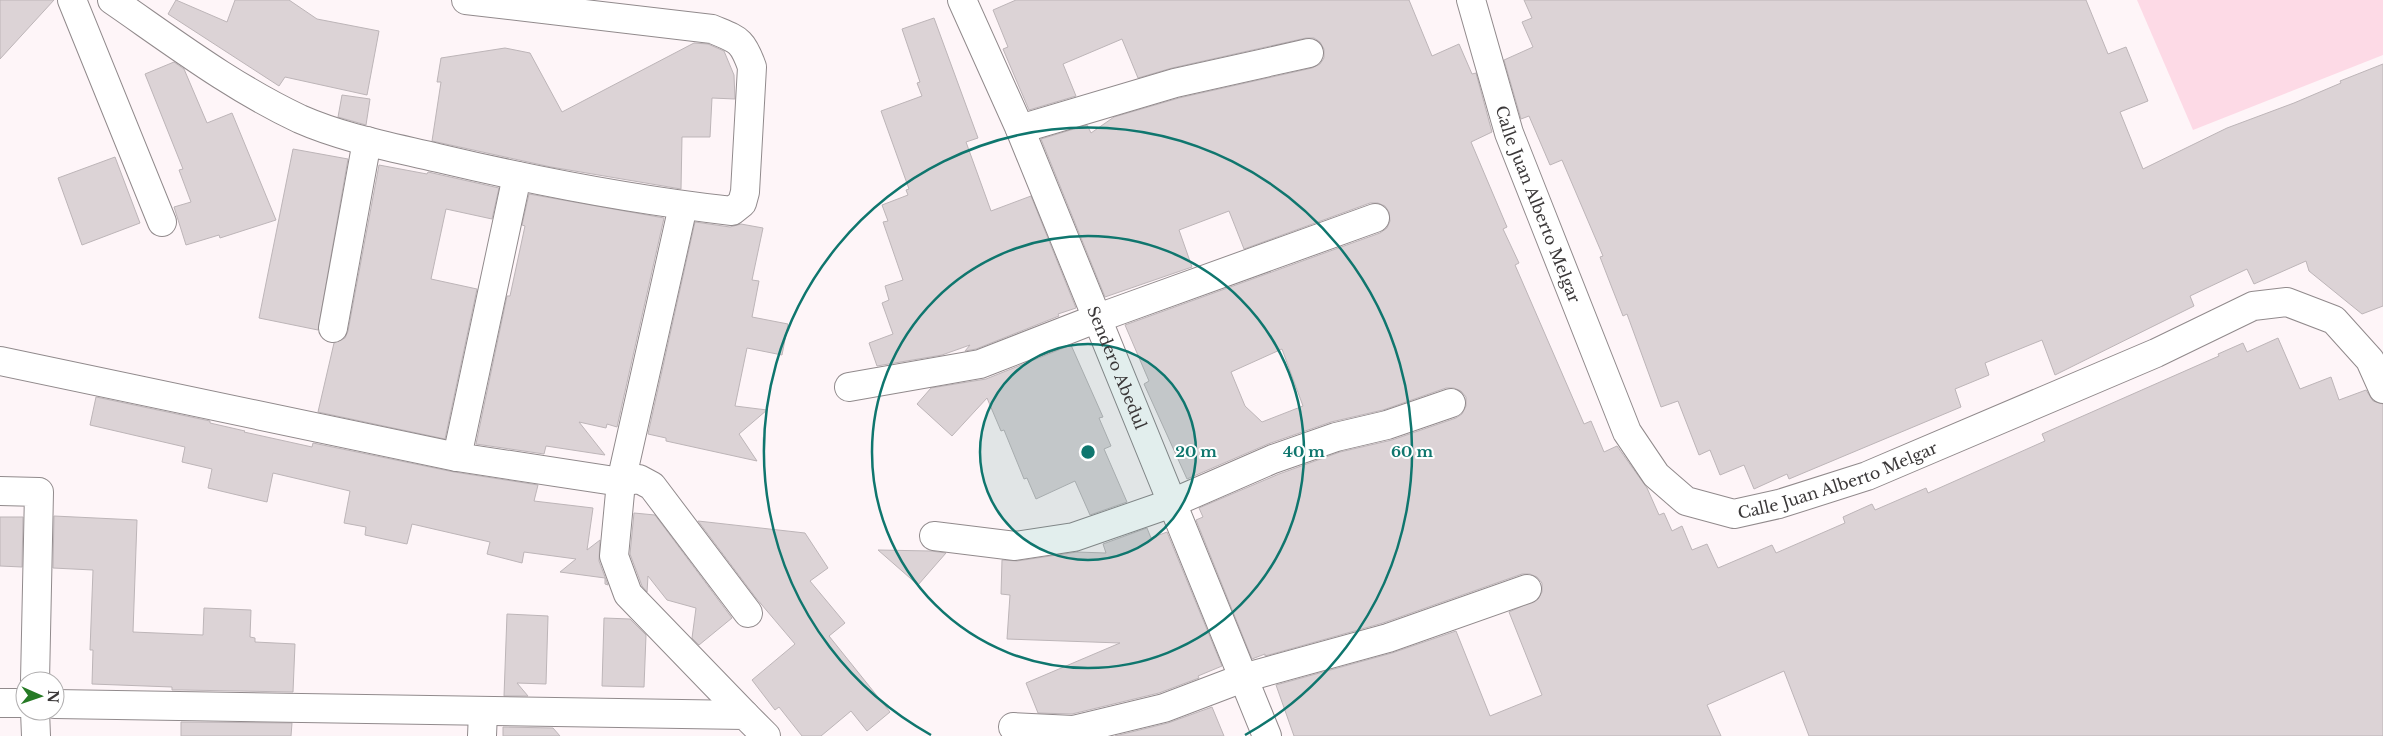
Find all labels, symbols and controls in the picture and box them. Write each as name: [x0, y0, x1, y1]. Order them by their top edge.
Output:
street label: Calle Juan Alberto Melgar: [1492, 103, 1585, 306]
street label: Sendero Abedul: [1083, 303, 1151, 432]
street label: Calle Juan Alberto Melgar: [1736, 437, 1941, 523]
text: 20 m: [1175, 442, 1217, 461]
text: 40 m: [1283, 442, 1325, 461]
text: 60 m: [1391, 442, 1433, 461]
centre of rings: [1079, 443, 1097, 461]
north arrow: [15, 671, 65, 721]
text: N: [44, 690, 62, 703]

